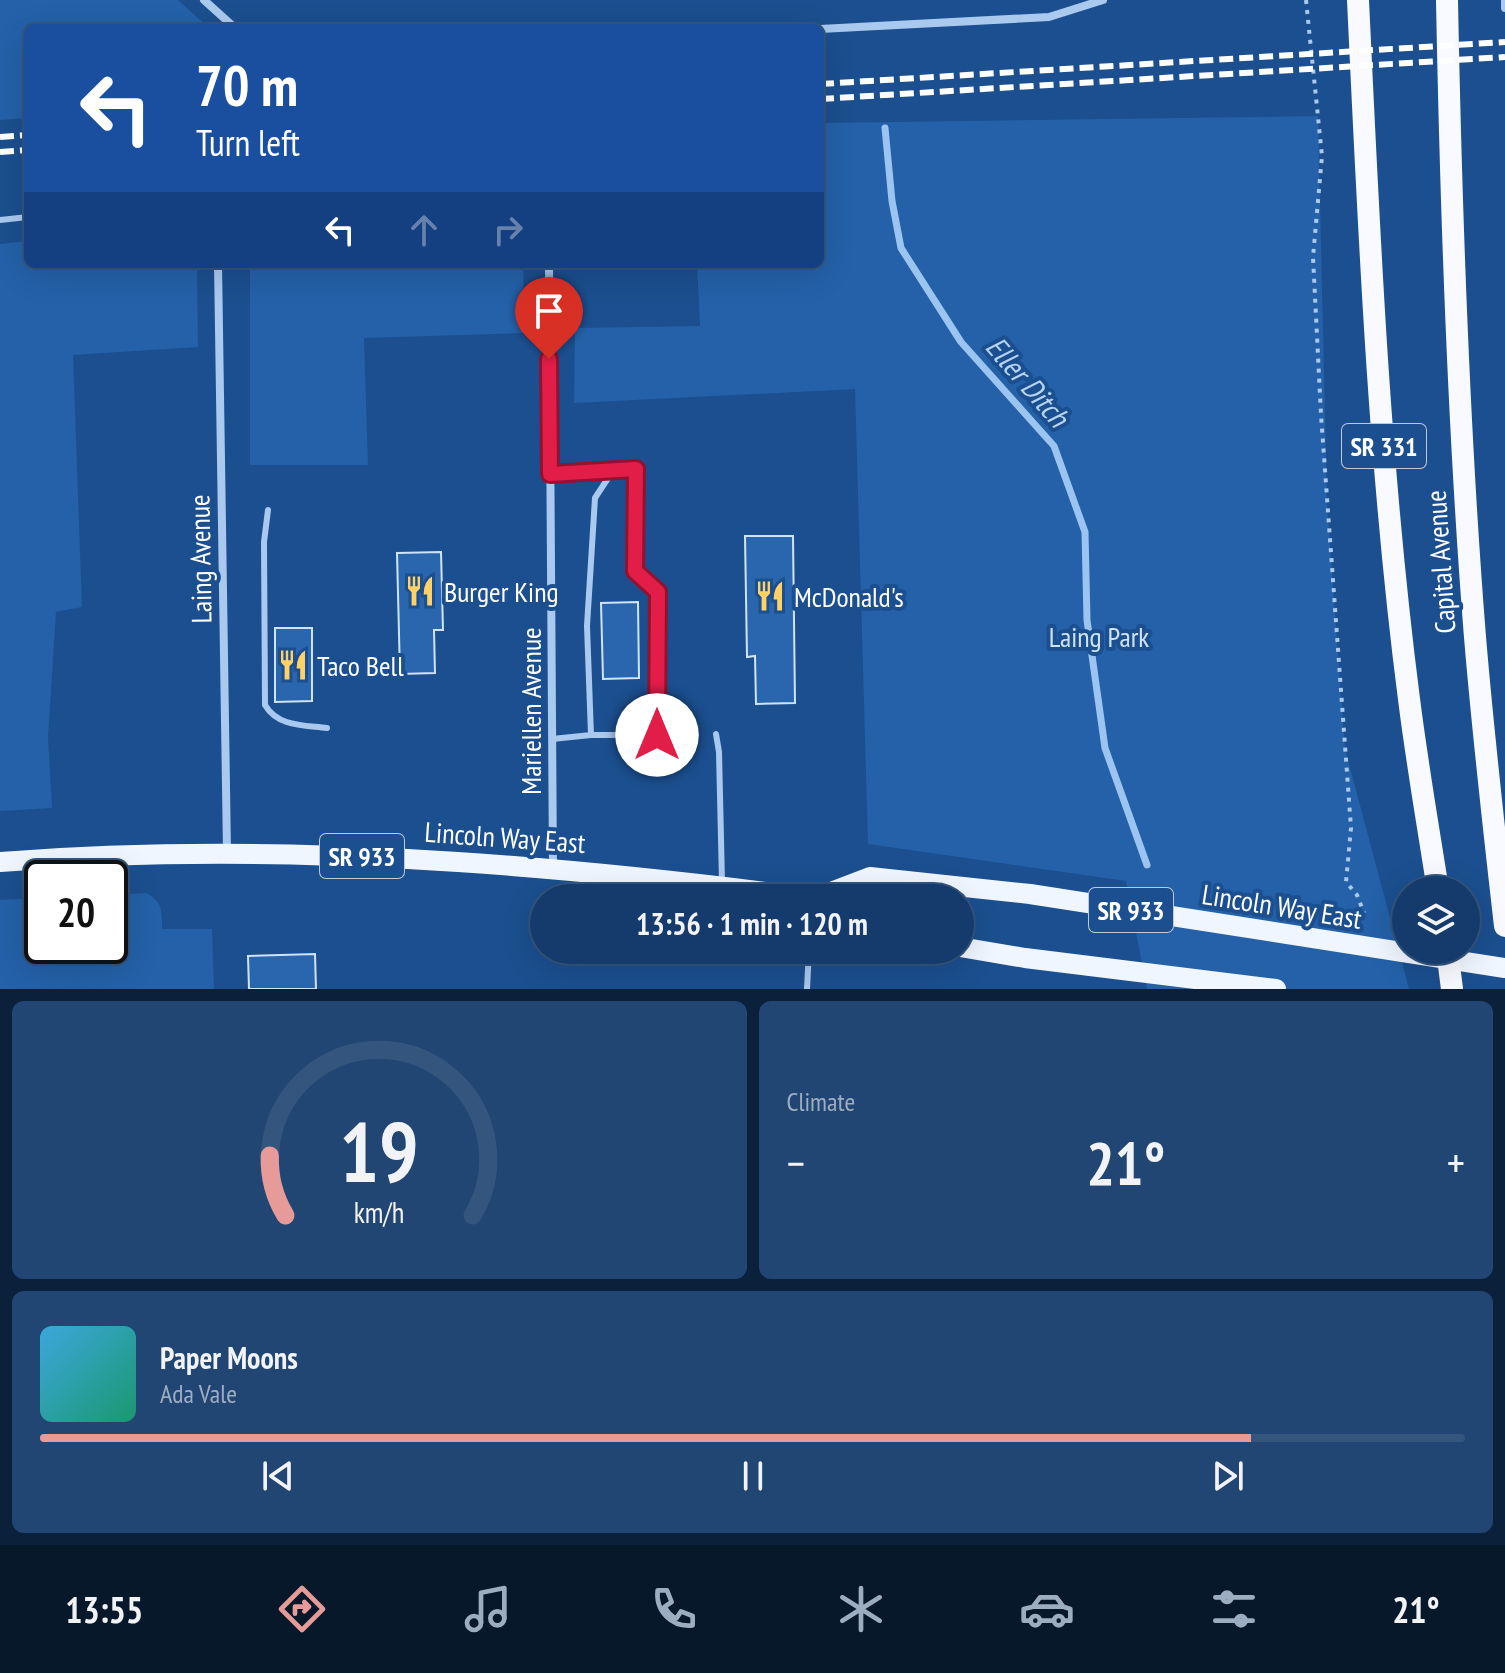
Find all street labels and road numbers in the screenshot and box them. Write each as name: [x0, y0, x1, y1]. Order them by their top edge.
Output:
road number: SR 331: [1342, 424, 1426, 468]
street label: Capital Avenue: [1417, 489, 1463, 635]
street label: Laing Avenue: [180, 494, 220, 624]
street label: Mariellen Avenue: [512, 627, 549, 795]
street label: Lincoln Way East: [423, 813, 587, 861]
road number: SR 933: [320, 834, 404, 878]
street label: Lincoln Way East: [1200, 875, 1365, 937]
road number: SR 933: [1089, 888, 1173, 932]

